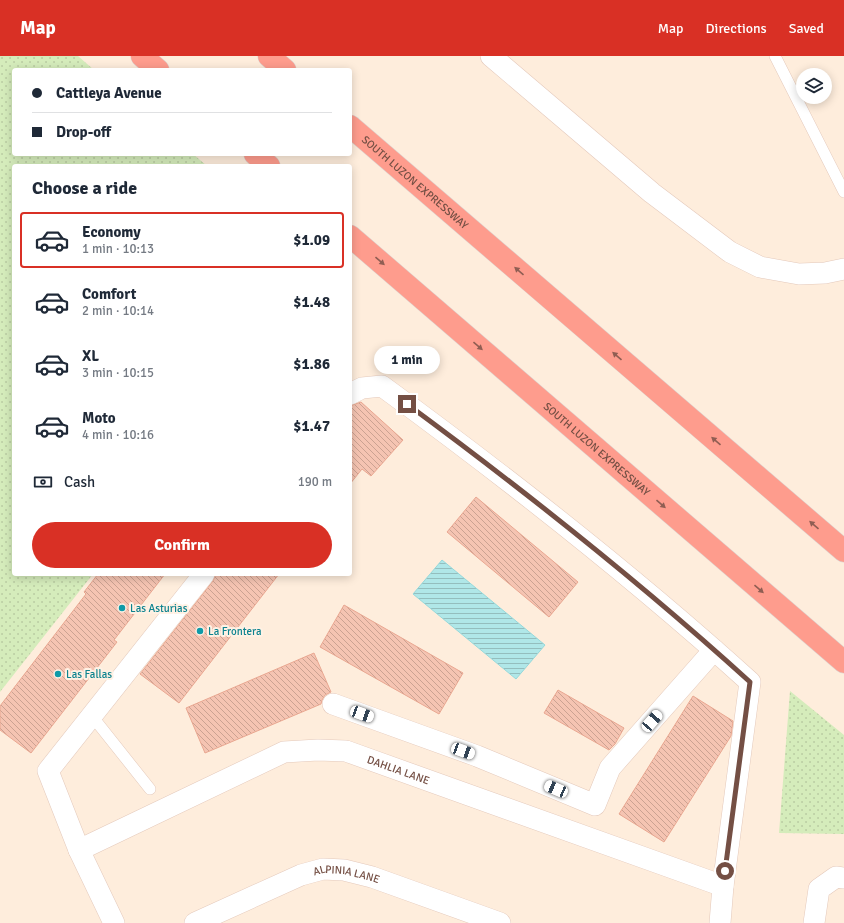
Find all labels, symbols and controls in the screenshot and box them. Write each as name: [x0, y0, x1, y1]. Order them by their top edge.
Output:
text: Map: [20, 16, 56, 40]
text: Map: [658, 20, 684, 37]
text: Directions: [706, 20, 767, 37]
text: Saved: [789, 20, 824, 37]
map controls: [796, 68, 832, 104]
button: layers: [796, 68, 832, 104]
text: Cattleya Avenue: [56, 84, 162, 102]
text: Drop-off: [56, 123, 111, 141]
street label: SOUTH LUZON EXPRESSWAY: [359, 133, 471, 232]
text: Choose a ride: [32, 177, 137, 199]
icon: car: [34, 222, 70, 258]
text: Economy: [82, 223, 141, 241]
text: $1.09: [293, 231, 330, 249]
text: 1 min · 10:13: [82, 241, 154, 257]
one-way arrow: [374, 257, 385, 266]
one-way arrow: [514, 267, 523, 276]
icon: car: [34, 284, 70, 320]
text: Comfort: [82, 285, 136, 303]
text: $1.48: [293, 293, 330, 311]
text: 2 min · 10:14: [82, 303, 154, 319]
one-way arrow: [473, 342, 483, 351]
icon: car: [34, 346, 70, 382]
callout: 1 min: [374, 346, 440, 374]
text: XL: [82, 347, 99, 365]
one-way arrow: [612, 351, 623, 360]
text: 1 min: [391, 352, 423, 368]
text: $1.86: [293, 355, 330, 373]
text: 3 min · 10:15: [82, 365, 154, 381]
route end: [398, 395, 416, 413]
street label: SOUTH LUZON EXPRESSWAY: [541, 400, 653, 499]
icon: car: [34, 408, 70, 444]
text: Moto: [82, 409, 116, 427]
text: $1.47: [293, 417, 330, 435]
text: 4 min · 10:16: [82, 427, 154, 443]
one-way arrow: [711, 436, 721, 445]
icon: cash: [32, 471, 54, 493]
text: Cash: [64, 473, 95, 491]
text: 190 m: [298, 474, 332, 490]
one-way arrow: [656, 500, 666, 509]
one-way arrow: [809, 521, 820, 530]
button: Confirm: [32, 522, 332, 568]
one-way arrow: [754, 585, 765, 594]
place label: Las Asturias: [130, 602, 188, 615]
marker: Las Asturias: [117, 603, 127, 613]
place label: La Frontera: [208, 625, 262, 638]
marker: La Frontera: [195, 626, 205, 636]
place label: Las Fallas: [66, 668, 112, 681]
marker: Las Fallas: [53, 669, 63, 679]
car: [349, 704, 375, 724]
car: [640, 708, 664, 734]
car: [450, 741, 476, 761]
street label: DAHLIA LANE: [365, 753, 431, 787]
car: [543, 779, 569, 799]
route start: [716, 862, 734, 880]
street label: ALPINIA LANE: [312, 863, 381, 886]

